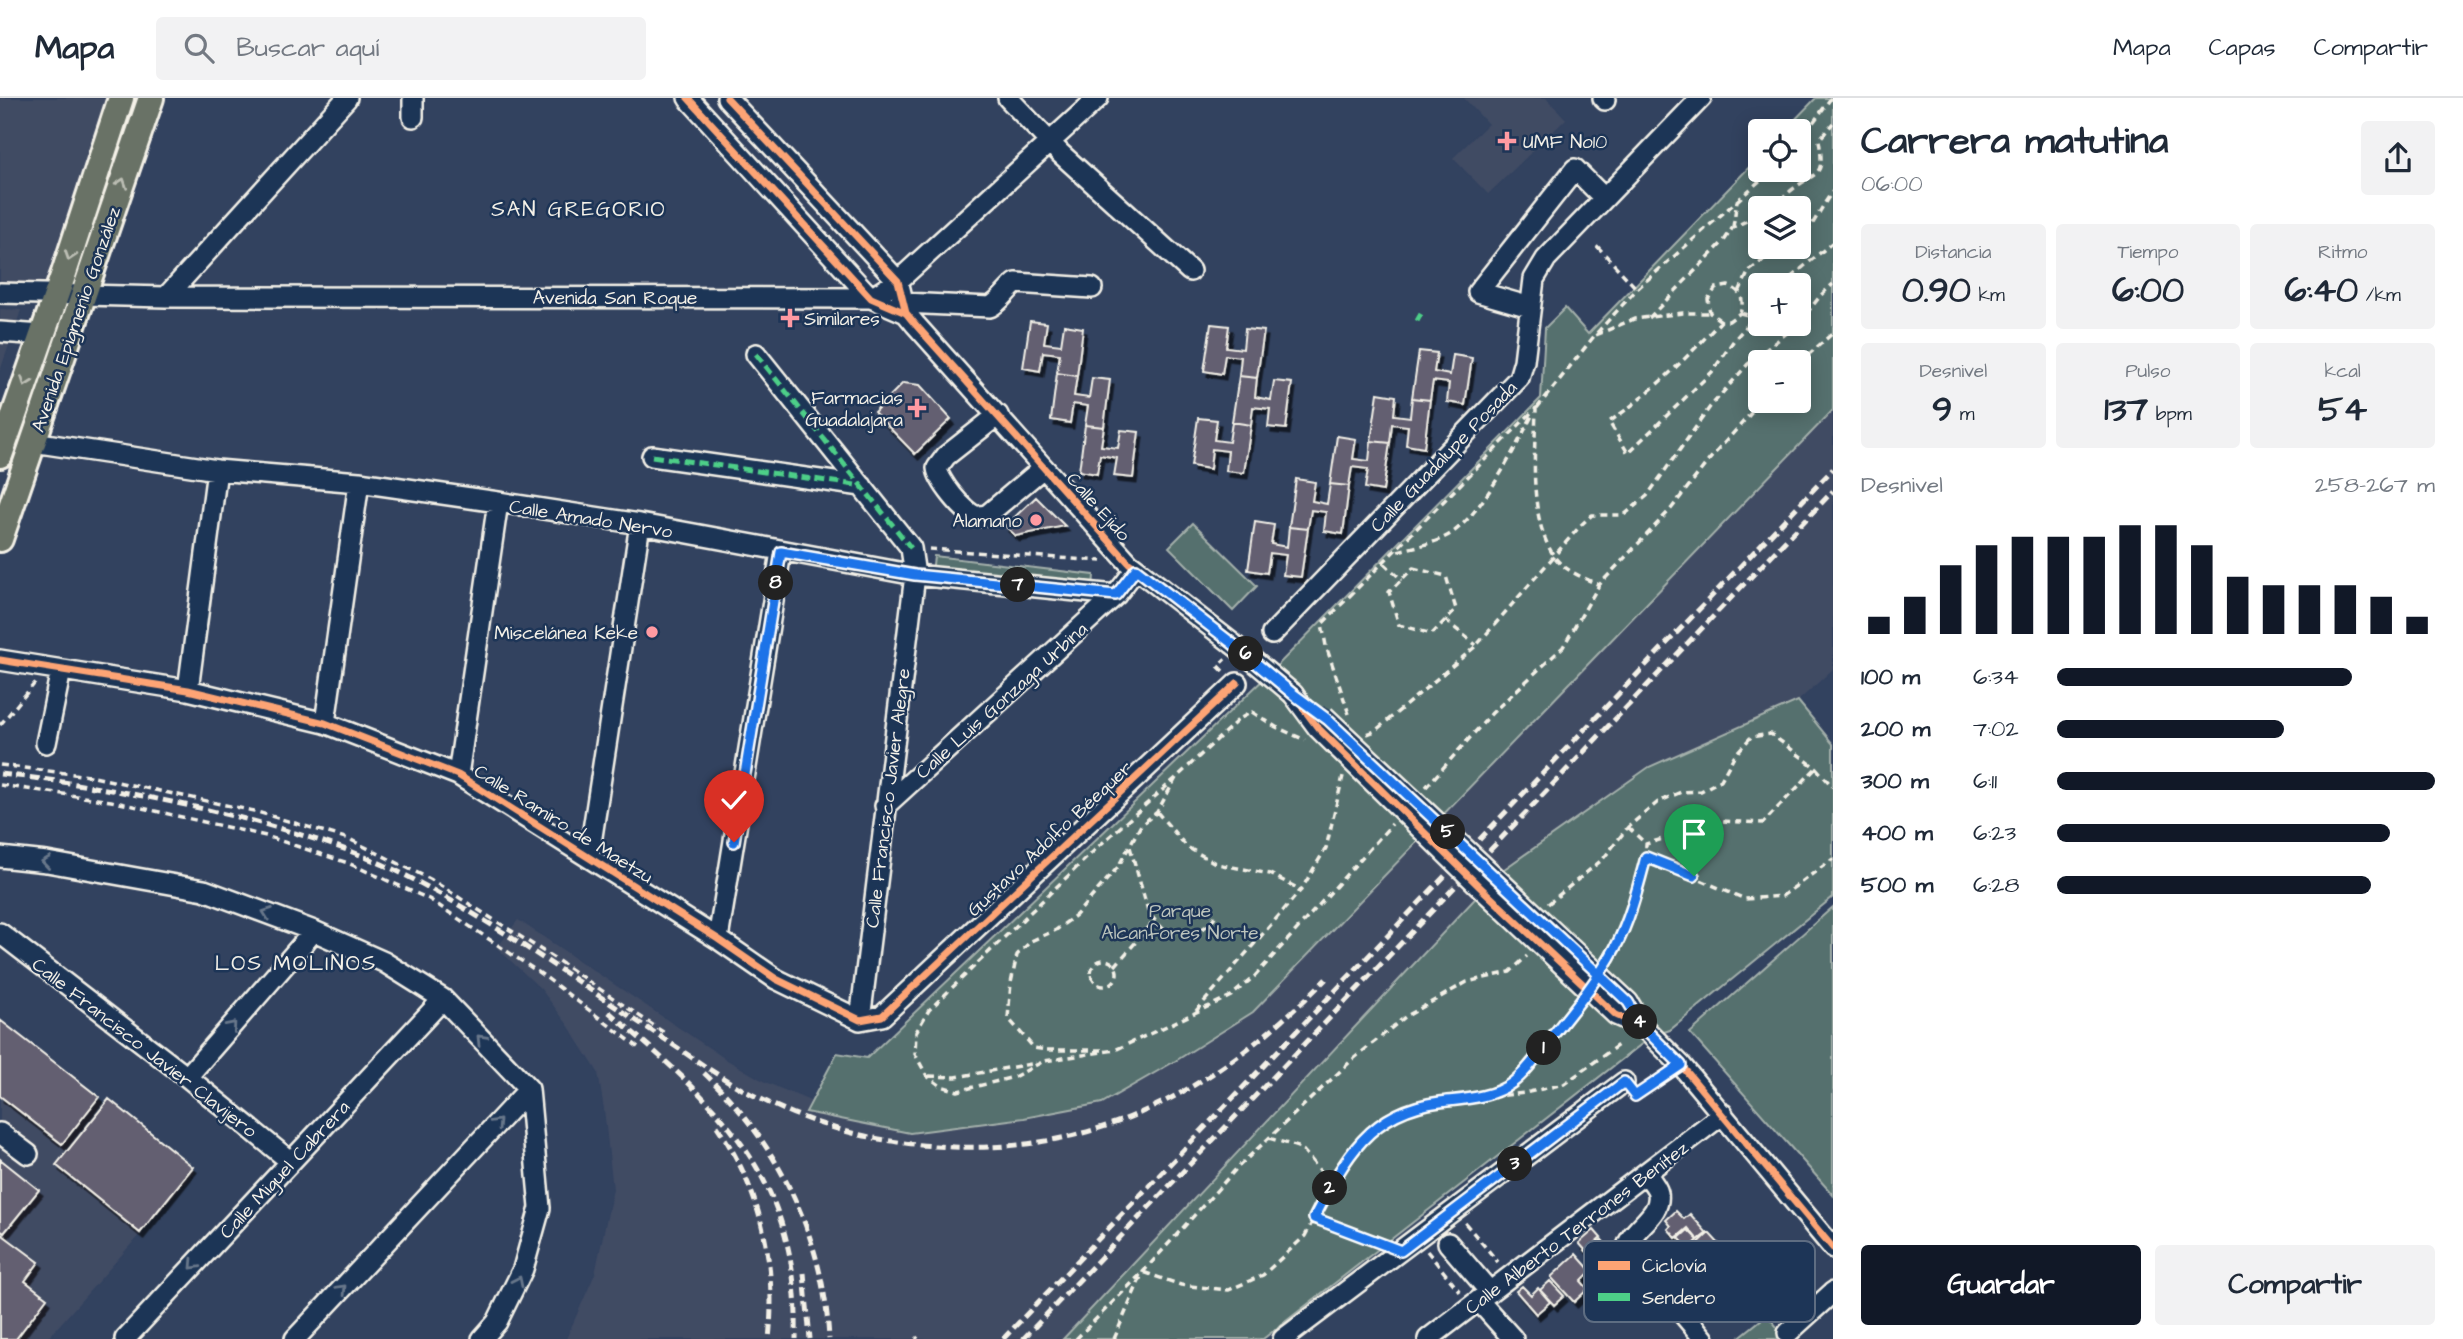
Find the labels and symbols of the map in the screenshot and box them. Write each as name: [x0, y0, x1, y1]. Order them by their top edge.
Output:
place label: UMF No10: [1523, 129, 1607, 156]
marker: UMF No10: [1497, 131, 1517, 151]
one-way arrow: [114, 178, 128, 190]
district label: SAN GREGORIO: [491, 195, 667, 224]
street label: Avenida Epigmenio González: [25, 202, 129, 436]
one-way arrow: [64, 250, 78, 262]
street label: Avenida San Roque: [533, 285, 697, 312]
place label: Similares: [804, 306, 880, 333]
marker: Similares: [782, 310, 798, 326]
street label: Calle Guadalupe Posada: [1364, 375, 1524, 539]
one-way arrow: [20, 376, 34, 388]
place label: Farmacias Guadalajara: [805, 385, 903, 434]
marker: Farmacias Guadalajara: [909, 400, 925, 416]
street label: Calle Ejido: [1059, 466, 1137, 548]
street label: Calle Amado Nervo: [507, 493, 675, 546]
place label: Alamano: [953, 508, 1022, 535]
marker: Alamano: [1028, 512, 1044, 528]
pin: 8: [758, 566, 794, 601]
pin: 7: [1000, 568, 1036, 602]
street label: Calle Luis Gonzaga Urbina: [910, 616, 1095, 787]
place label: Miscelánea Keke: [494, 620, 638, 647]
marker: Miscelánea Keke: [644, 624, 660, 640]
pin: 6: [1228, 636, 1264, 672]
street label: Calle Francisco Javier Alegre: [859, 667, 919, 930]
street label: Gustavo Adolfo Béequer: [961, 755, 1139, 923]
street label: Calle Ramiro de Maetzu: [468, 758, 658, 891]
pin: [704, 770, 764, 842]
pin: [1664, 804, 1724, 876]
pin: 5: [1430, 814, 1466, 850]
one-way arrow: [40, 855, 52, 870]
park label: Parque Alcanfores Norte: [1101, 898, 1259, 947]
one-way arrow: [262, 907, 274, 921]
district label: LOS MOLINOS: [215, 949, 377, 978]
street label: Calle Francisco Javier Clavijero: [26, 952, 263, 1145]
pin: 4: [1622, 1004, 1658, 1040]
one-way arrow: [224, 1021, 236, 1034]
pin: 1: [1526, 1030, 1562, 1066]
one-way arrow: [477, 1034, 490, 1047]
street label: Calle Miguel Cabrera: [214, 1095, 358, 1246]
one-way arrow: [488, 1118, 501, 1131]
street label: Calle Alberto Terrones Benítez: [1459, 1135, 1695, 1321]
pin: 3: [1498, 1146, 1532, 1182]
pin: 2: [1312, 1170, 1348, 1206]
legend: [1584, 1241, 1815, 1322]
text: Ciclovía: [1642, 1253, 1707, 1280]
one-way arrow: [189, 1257, 202, 1270]
one-way arrow: [509, 1276, 523, 1288]
one-way arrow: [333, 1284, 346, 1297]
text: Sendero: [1642, 1285, 1715, 1312]

